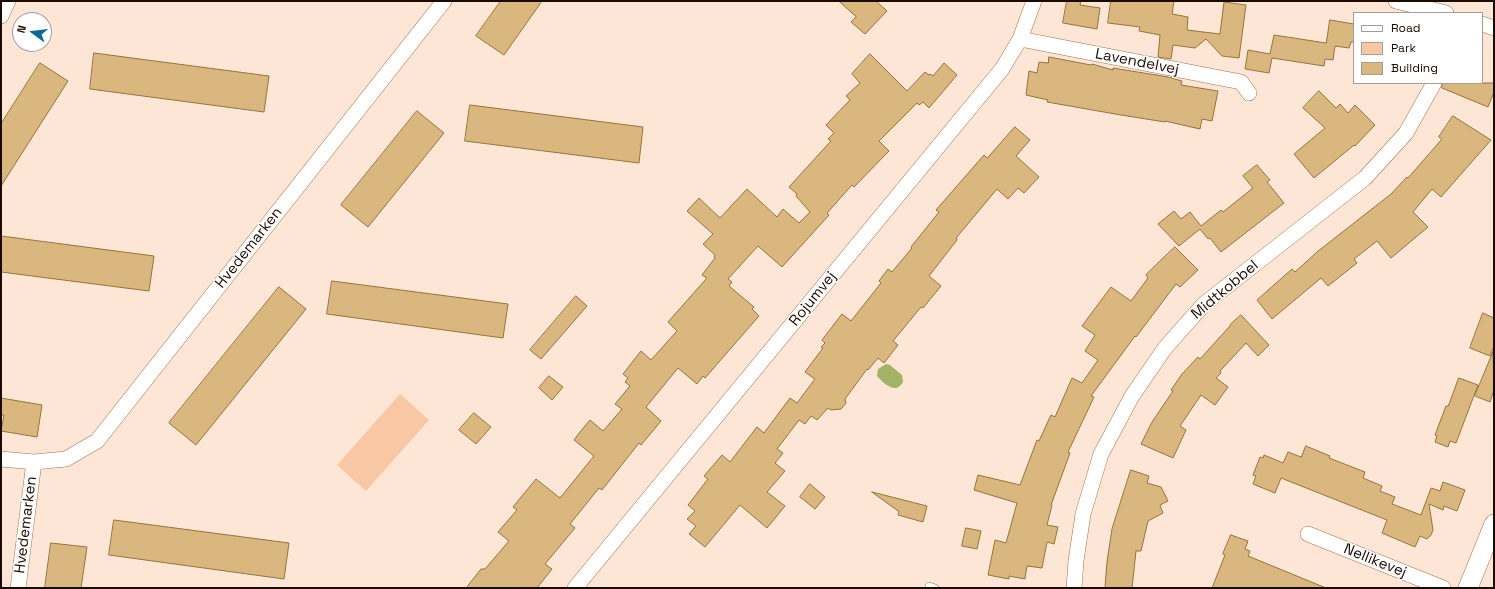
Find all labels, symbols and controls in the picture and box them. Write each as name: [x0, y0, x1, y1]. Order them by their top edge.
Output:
north arrow: [12, 12, 52, 52]
legend: [1353, 12, 1483, 84]
text: Road: [1391, 20, 1420, 36]
text: N: [14, 24, 29, 35]
text: Park: [1391, 40, 1416, 56]
street label: Lavendelvej: [1094, 45, 1180, 79]
text: Building: [1391, 60, 1438, 76]
street label: Hvedemarken: [212, 204, 286, 292]
street label: Midtkobbel: [1188, 257, 1262, 323]
street label: Rojumvej: [786, 268, 840, 330]
street label: Hvedemarken: [11, 475, 41, 575]
street label: Nellikevej: [1341, 540, 1409, 582]

